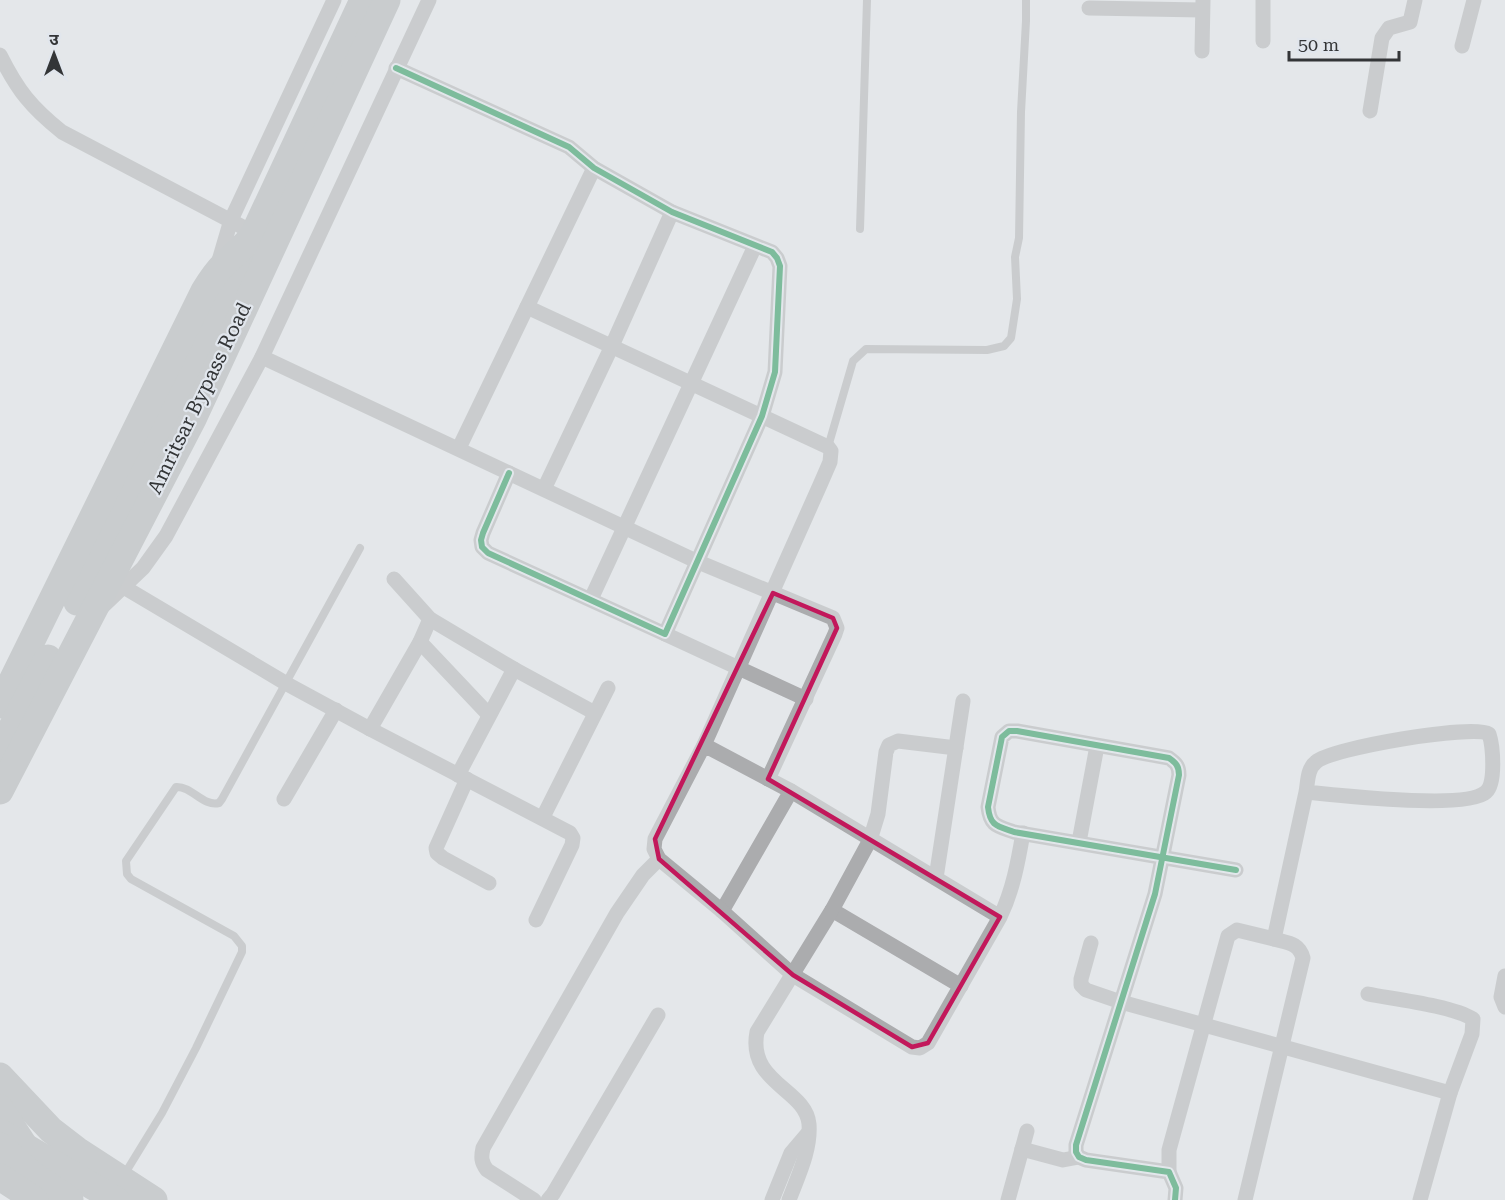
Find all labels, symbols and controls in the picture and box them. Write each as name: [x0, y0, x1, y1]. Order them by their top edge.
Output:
north arrow: [24, 24, 84, 84]
scale bar: [1289, 24, 1398, 62]
text: उ: [49, 30, 59, 49]
text: 50 m: [1298, 34, 1339, 55]
street label: Amritsar Bypass Road: [142, 298, 256, 498]

